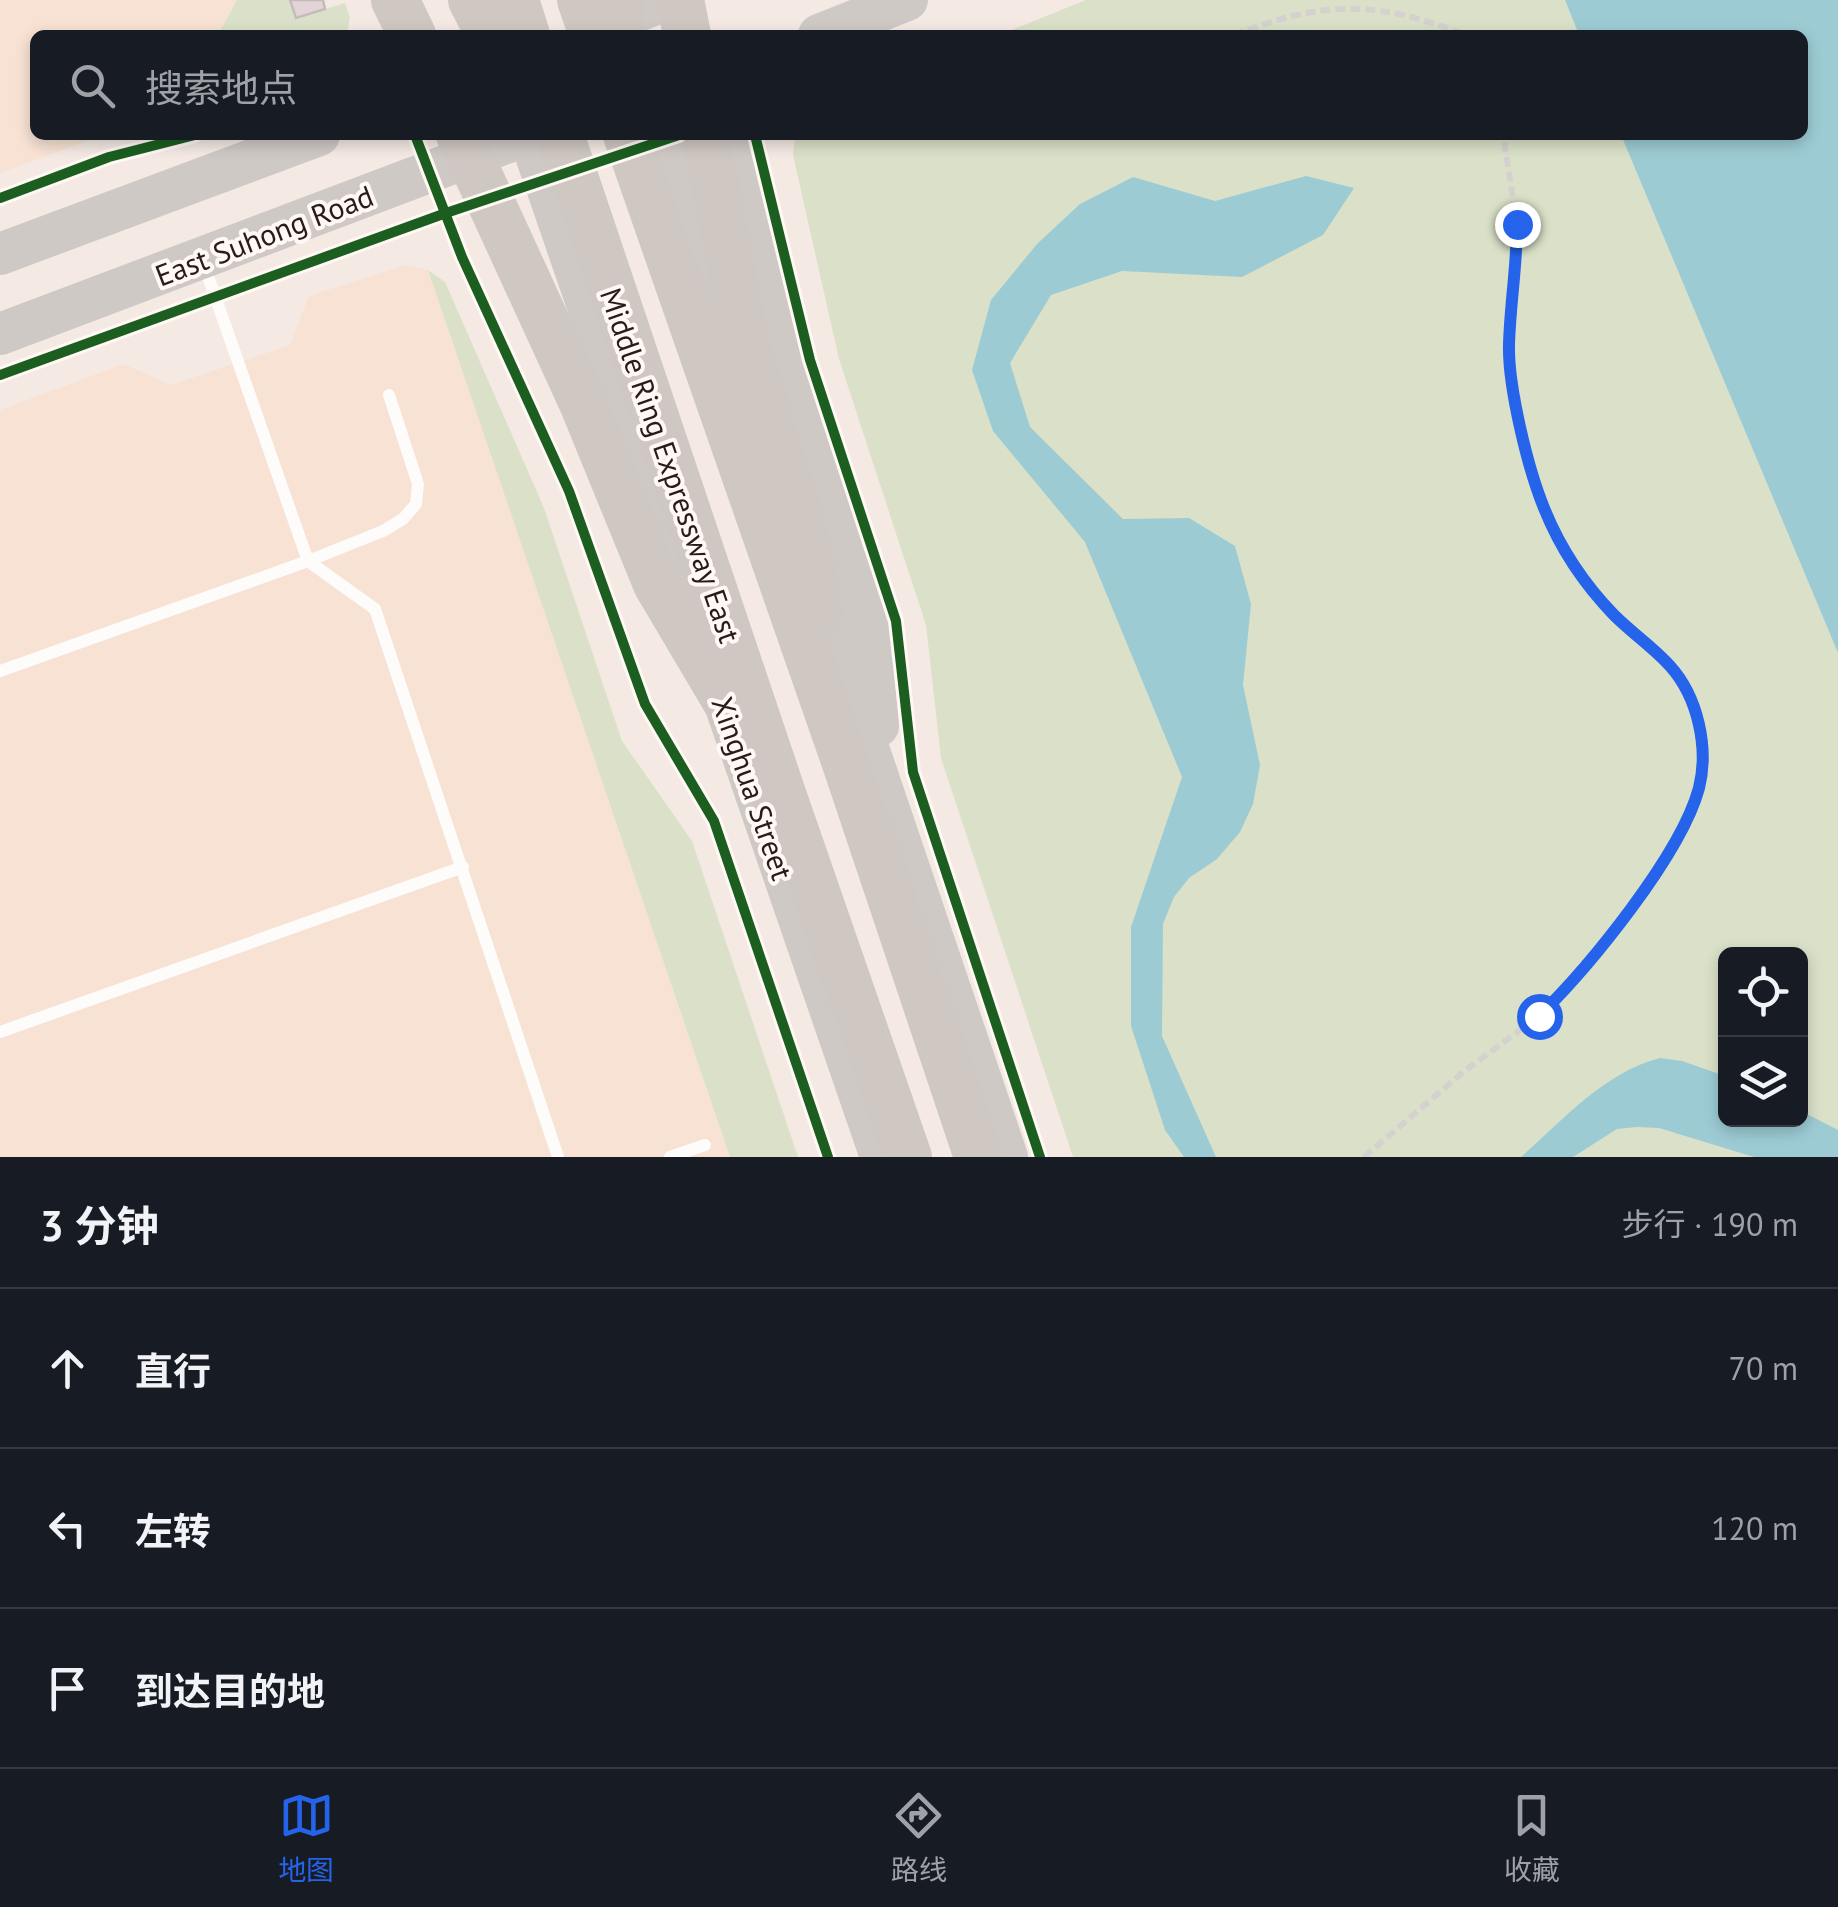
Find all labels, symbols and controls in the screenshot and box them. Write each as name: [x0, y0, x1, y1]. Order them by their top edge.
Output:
search box: [30, 30, 1808, 140]
icon: search: [65, 58, 120, 113]
text: 搜索地点: [145, 63, 297, 112]
street label: East Suhong Road: [149, 176, 379, 294]
route end: [1495, 202, 1541, 248]
street label: Middle Ring Expressway East: [592, 283, 750, 647]
street label: Xinghua Street: [703, 691, 803, 885]
map controls: [1718, 947, 1808, 1127]
button: locate: [1718, 947, 1808, 1037]
route start: [1517, 994, 1563, 1040]
button: layers: [1718, 1037, 1808, 1127]
text: 3 分钟: [40, 1198, 158, 1253]
text: 步行 · 190 m: [1622, 1203, 1798, 1245]
icon: ahead: [40, 1341, 95, 1396]
text: 直行: [135, 1346, 211, 1395]
text: 70 m: [1729, 1347, 1798, 1389]
icon: left: [40, 1501, 95, 1556]
text: 左转: [135, 1506, 211, 1555]
text: 120 m: [1711, 1507, 1798, 1549]
icon: arrive: [40, 1661, 95, 1716]
text: 到达目的地: [135, 1666, 325, 1715]
tab: 地图: [278, 1788, 334, 1888]
tab: 路线: [891, 1788, 947, 1888]
tab: 收藏: [1504, 1788, 1560, 1888]

